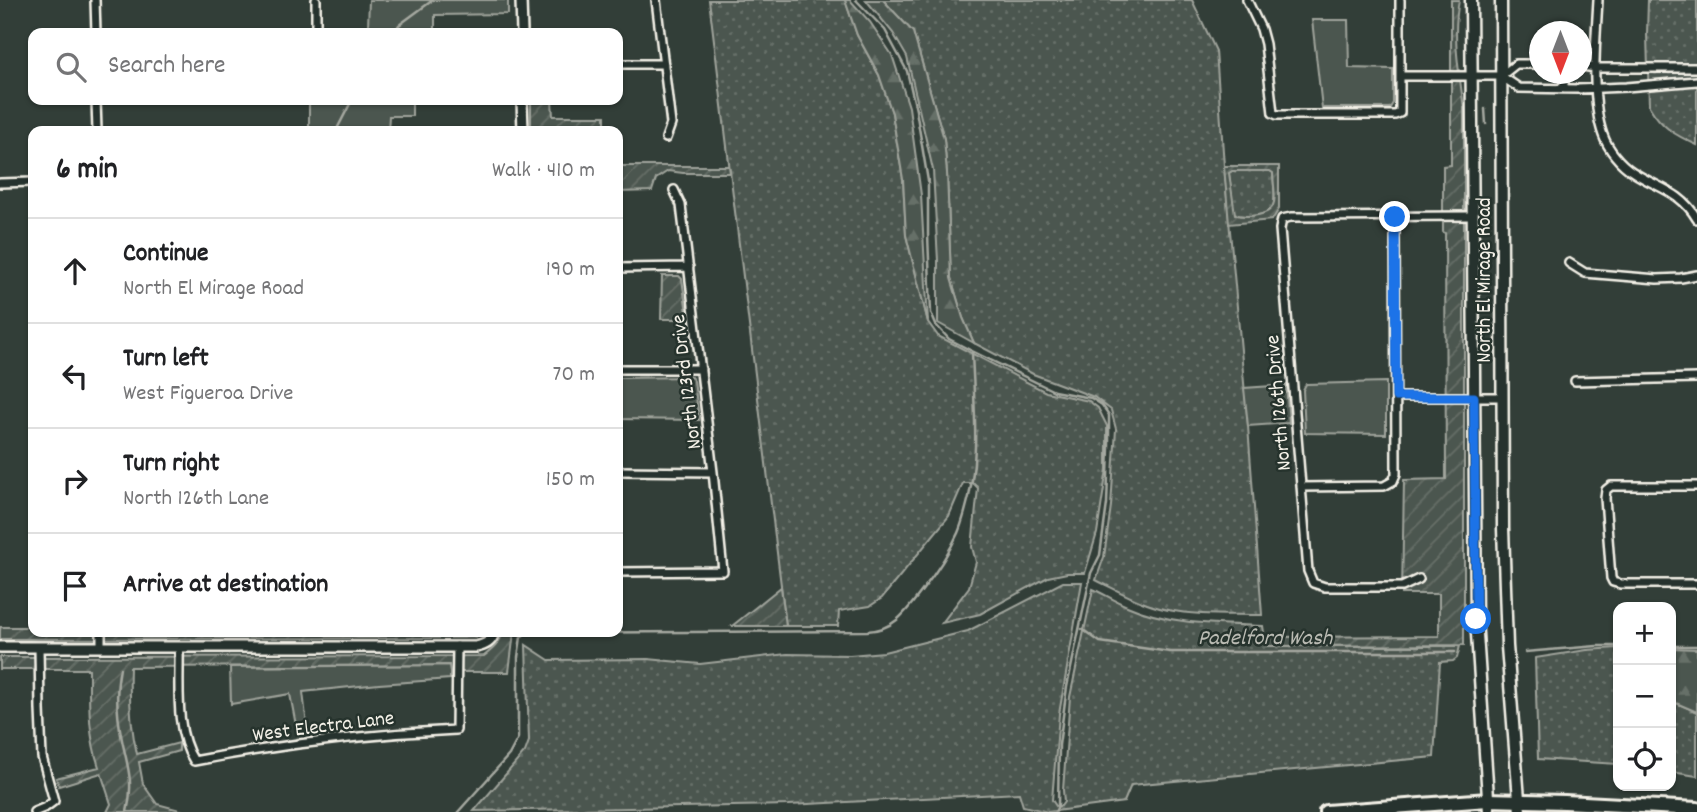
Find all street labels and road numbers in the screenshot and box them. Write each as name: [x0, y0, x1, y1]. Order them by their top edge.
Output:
street label: North El Mirage Road: [1471, 197, 1501, 363]
street label: North 123rd Drive: [665, 312, 711, 451]
street label: North 126th Drive: [1259, 333, 1301, 472]
street label: West Electra Lane: [251, 704, 396, 752]

